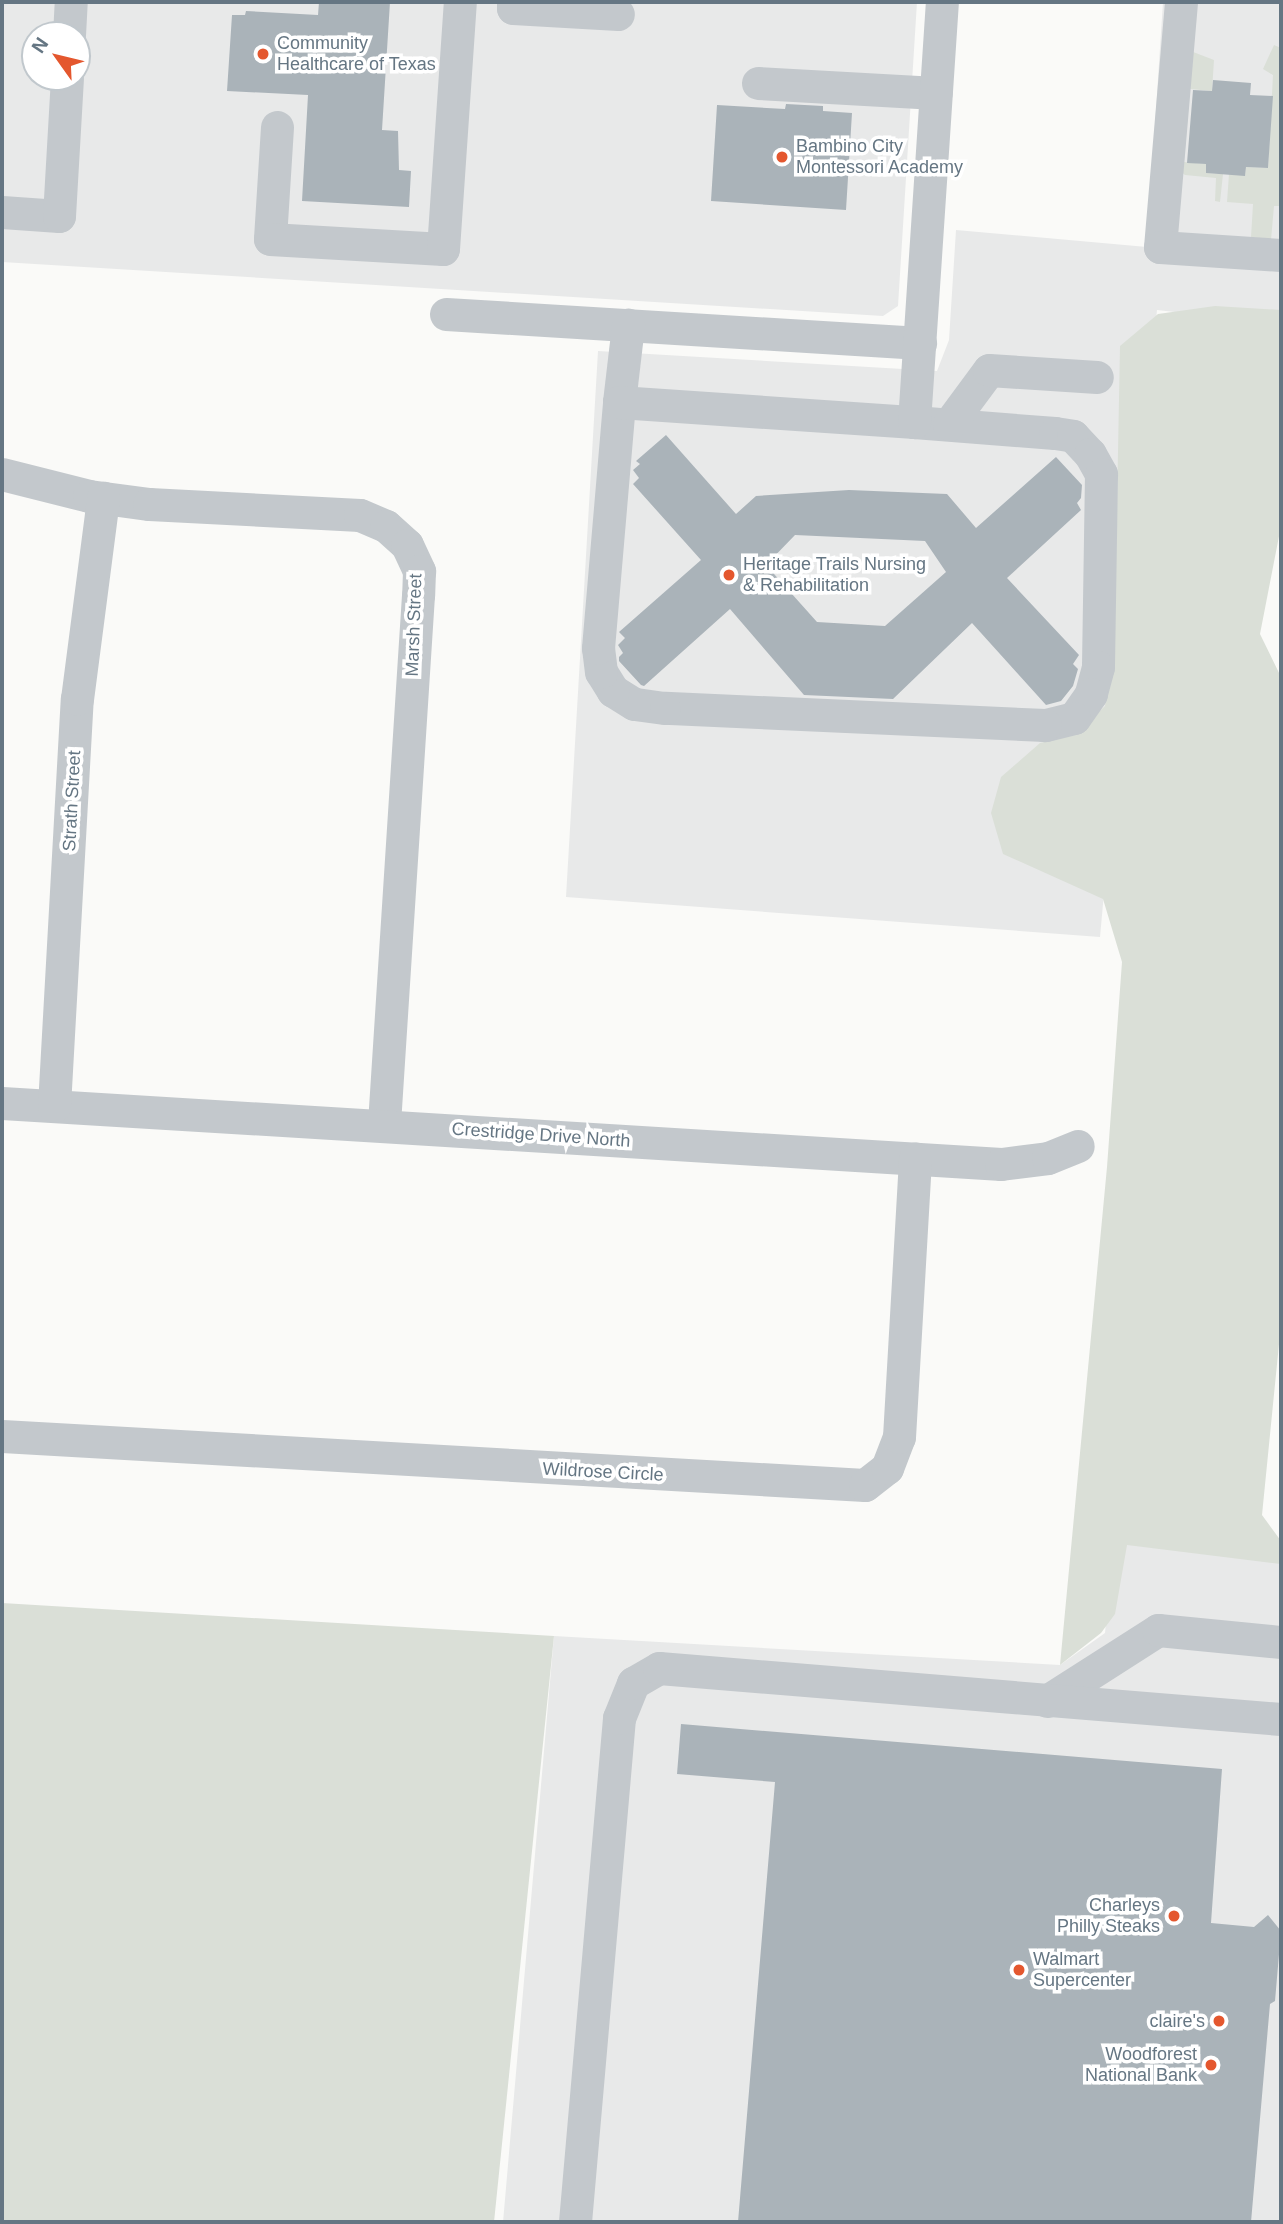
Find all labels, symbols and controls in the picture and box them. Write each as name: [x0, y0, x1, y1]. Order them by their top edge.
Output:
north arrow: [21, 21, 91, 91]
place label: Community Healthcare of Texas: [277, 33, 436, 76]
text: N: [27, 34, 52, 57]
marker: Community Healthcare of Texas: [255, 46, 271, 62]
place label: Bambino City Montessori Academy: [796, 136, 964, 178]
marker: Bambino City Montessori Academy: [774, 149, 790, 165]
place label: Heritage Trails Nursing & Rehabilitation: [743, 554, 926, 596]
marker: Heritage Trails Nursing & Rehabilitation: [721, 567, 737, 583]
street label: Marsh Street: [401, 573, 427, 677]
street label: Strath Street: [59, 750, 85, 852]
street label: Crestridge Drive North: [451, 1118, 631, 1152]
street label: Wildrose Circle: [542, 1458, 664, 1486]
place label: Charleys Philly Steaks: [1057, 1895, 1160, 1938]
marker: Charleys Philly Steaks: [1166, 1908, 1182, 1924]
place label: Walmart Supercenter: [1033, 1949, 1131, 1992]
marker: Walmart Supercenter: [1011, 1962, 1027, 1978]
place label: claire's: [1150, 2010, 1205, 2032]
marker: claire's: [1211, 2013, 1227, 2029]
place label: Woodforest National Bank: [1085, 2044, 1197, 2086]
marker: Woodforest National Bank: [1203, 2057, 1219, 2073]

